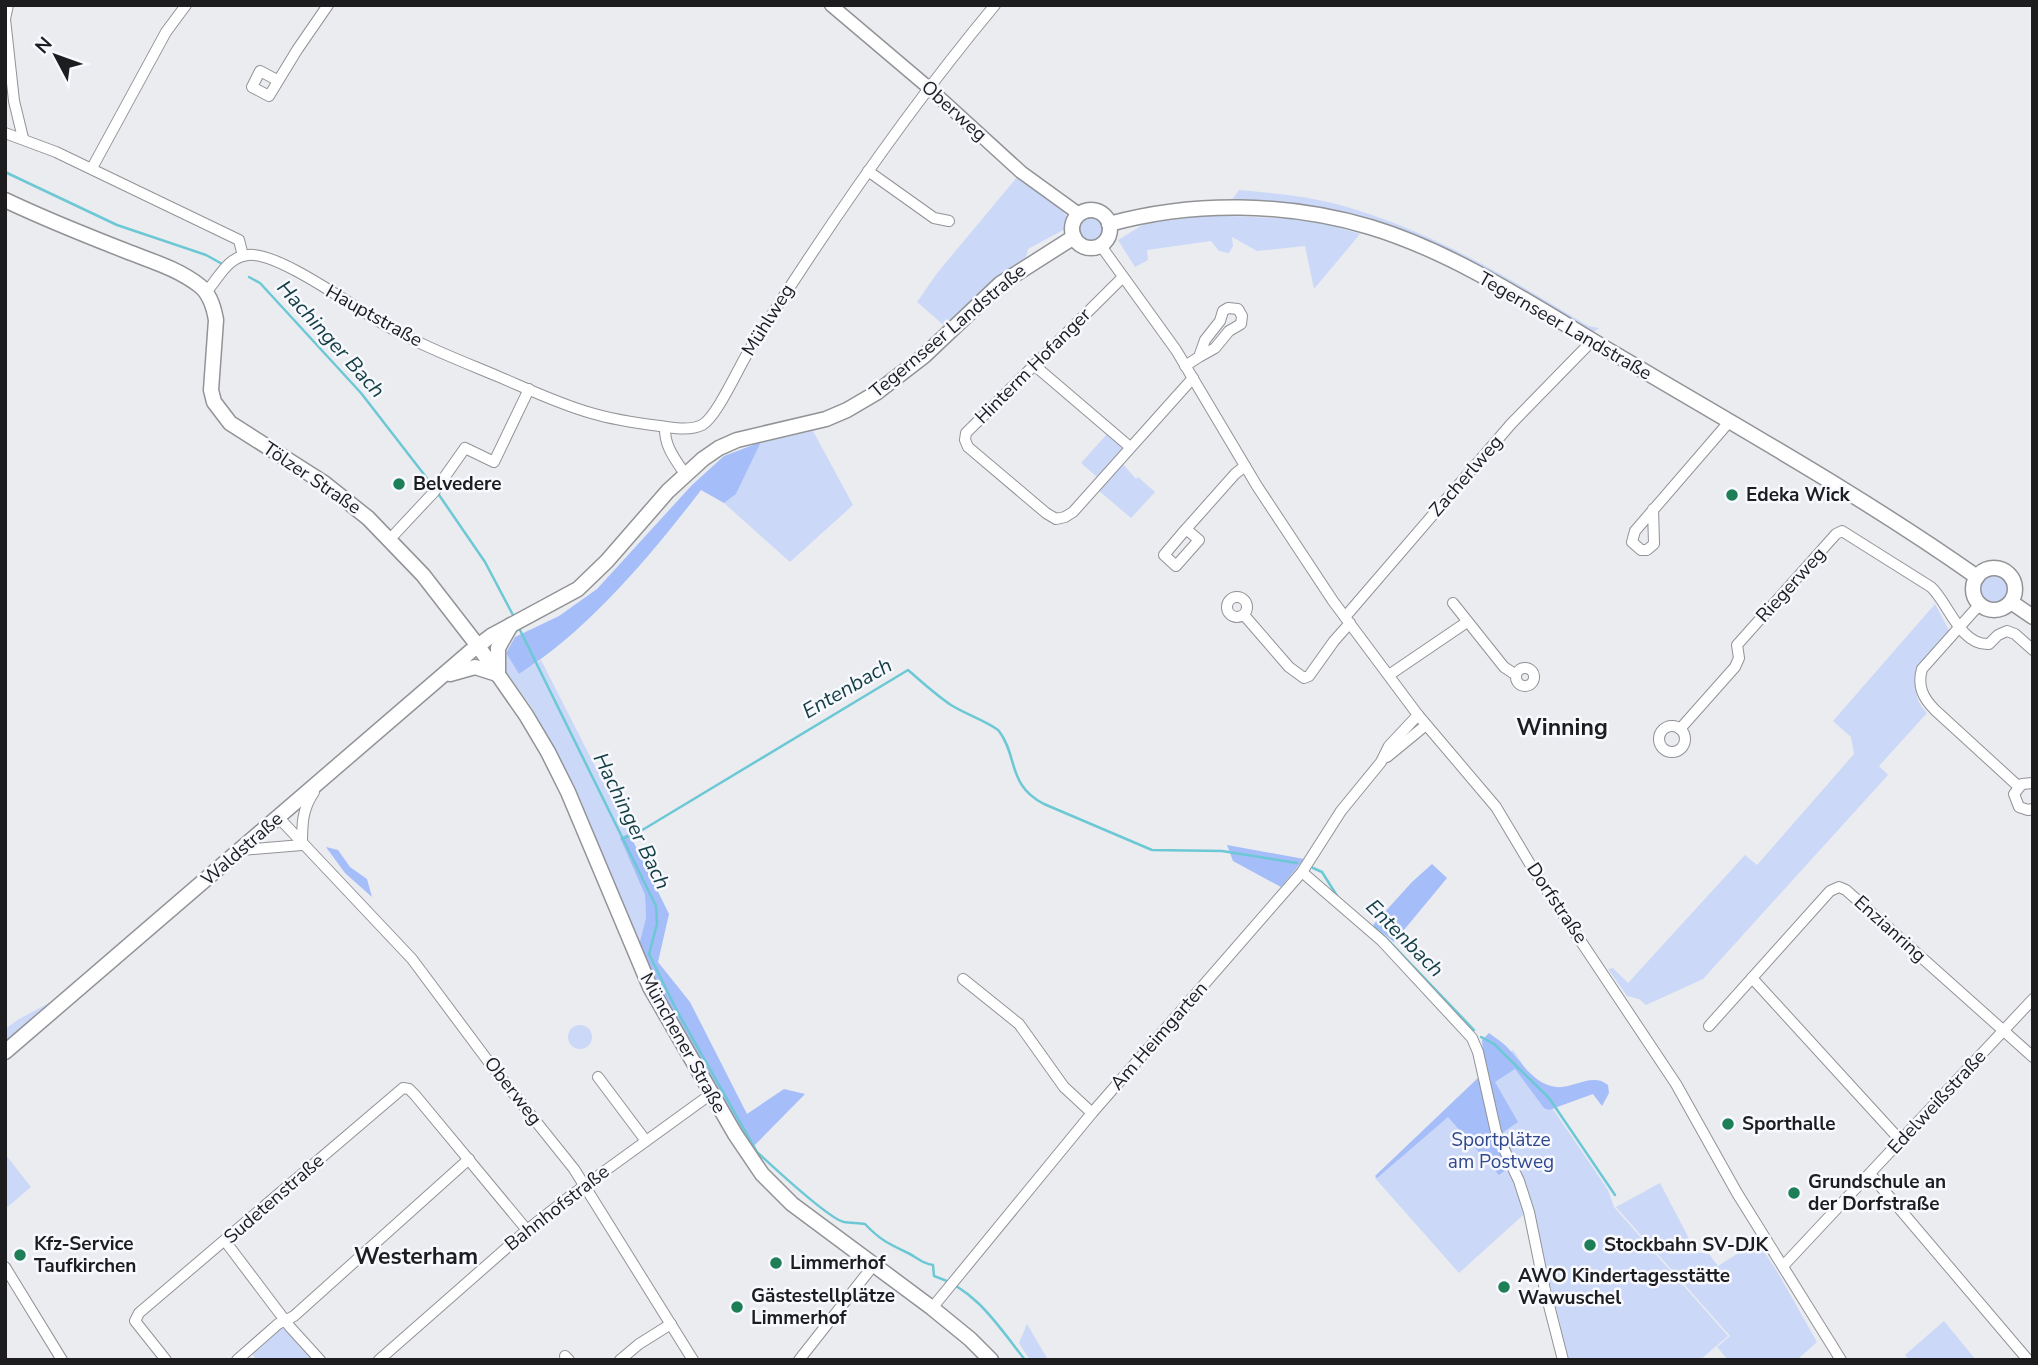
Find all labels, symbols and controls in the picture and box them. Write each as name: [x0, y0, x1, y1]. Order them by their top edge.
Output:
north arrow: [21, 21, 91, 91]
text: N: [29, 32, 58, 59]
street label: Oberweg: [915, 75, 993, 147]
street label: Tegernseer Landstraße: [864, 258, 1032, 404]
street label: Tegernseer Landstraße: [1473, 266, 1657, 386]
water label: Hachinger Bach: [271, 274, 391, 404]
street label: Hauptstraße: [321, 279, 427, 353]
street label: Mühlweg: [736, 279, 800, 361]
street label: Hinterm Hofanger: [969, 302, 1097, 430]
street label: Zacherlweg: [1423, 430, 1509, 522]
street label: Tölzer Straße: [258, 436, 366, 520]
place label: Belvedere: [413, 471, 502, 497]
marker: Belvedere: [391, 476, 407, 492]
place label: Edeka Wick: [1746, 482, 1851, 508]
marker: Edeka Wick: [1724, 487, 1740, 503]
street label: Riegerweg: [1750, 542, 1832, 628]
water label: Entenbach: [797, 651, 897, 725]
district label: Winning: [1516, 712, 1608, 743]
water label: Hachinger Bach: [587, 748, 677, 894]
street label: Waldstraße: [195, 806, 289, 892]
street label: Dorfstraße: [1520, 857, 1594, 949]
street label: Enzianring: [1848, 890, 1932, 968]
water label: Entenbach: [1360, 893, 1450, 983]
street label: Münchener Straße: [634, 968, 732, 1118]
street label: Am Heimgarten: [1105, 976, 1213, 1096]
street label: Edelweißstraße: [1882, 1044, 1992, 1160]
street label: Oberweg: [478, 1051, 548, 1131]
place label: Sporthalle: [1742, 1111, 1835, 1137]
marker: Sporthalle: [1720, 1116, 1736, 1132]
park label: Sportplätze am Postweg: [1448, 1127, 1554, 1175]
street label: Sudetenstraße: [218, 1148, 330, 1250]
street label: Bahnhofstraße: [499, 1159, 615, 1257]
place label: Grundschule an der Dorfstraße: [1808, 1169, 1946, 1217]
marker: Grundschule an der Dorfstraße: [1786, 1185, 1802, 1201]
place label: Kfz-Service Taufkirchen: [34, 1231, 136, 1279]
place label: Stockbahn SV-DJK: [1604, 1232, 1770, 1258]
marker: Stockbahn SV-DJK: [1582, 1237, 1598, 1253]
district label: Westerham: [354, 1241, 478, 1272]
marker: Kfz-Service Taufkirchen: [12, 1247, 28, 1263]
place label: Limmerhof: [790, 1250, 887, 1276]
marker: Limmerhof: [768, 1255, 784, 1271]
place label: AWO Kindertagesstätte Wawuschel: [1518, 1263, 1730, 1311]
marker: AWO Kindertagesstätte Wawuschel: [1496, 1279, 1512, 1295]
place label: Gästestellplätze Limmerhof: [751, 1283, 895, 1331]
marker: Gästestellplätze Limmerhof: [729, 1299, 745, 1315]

